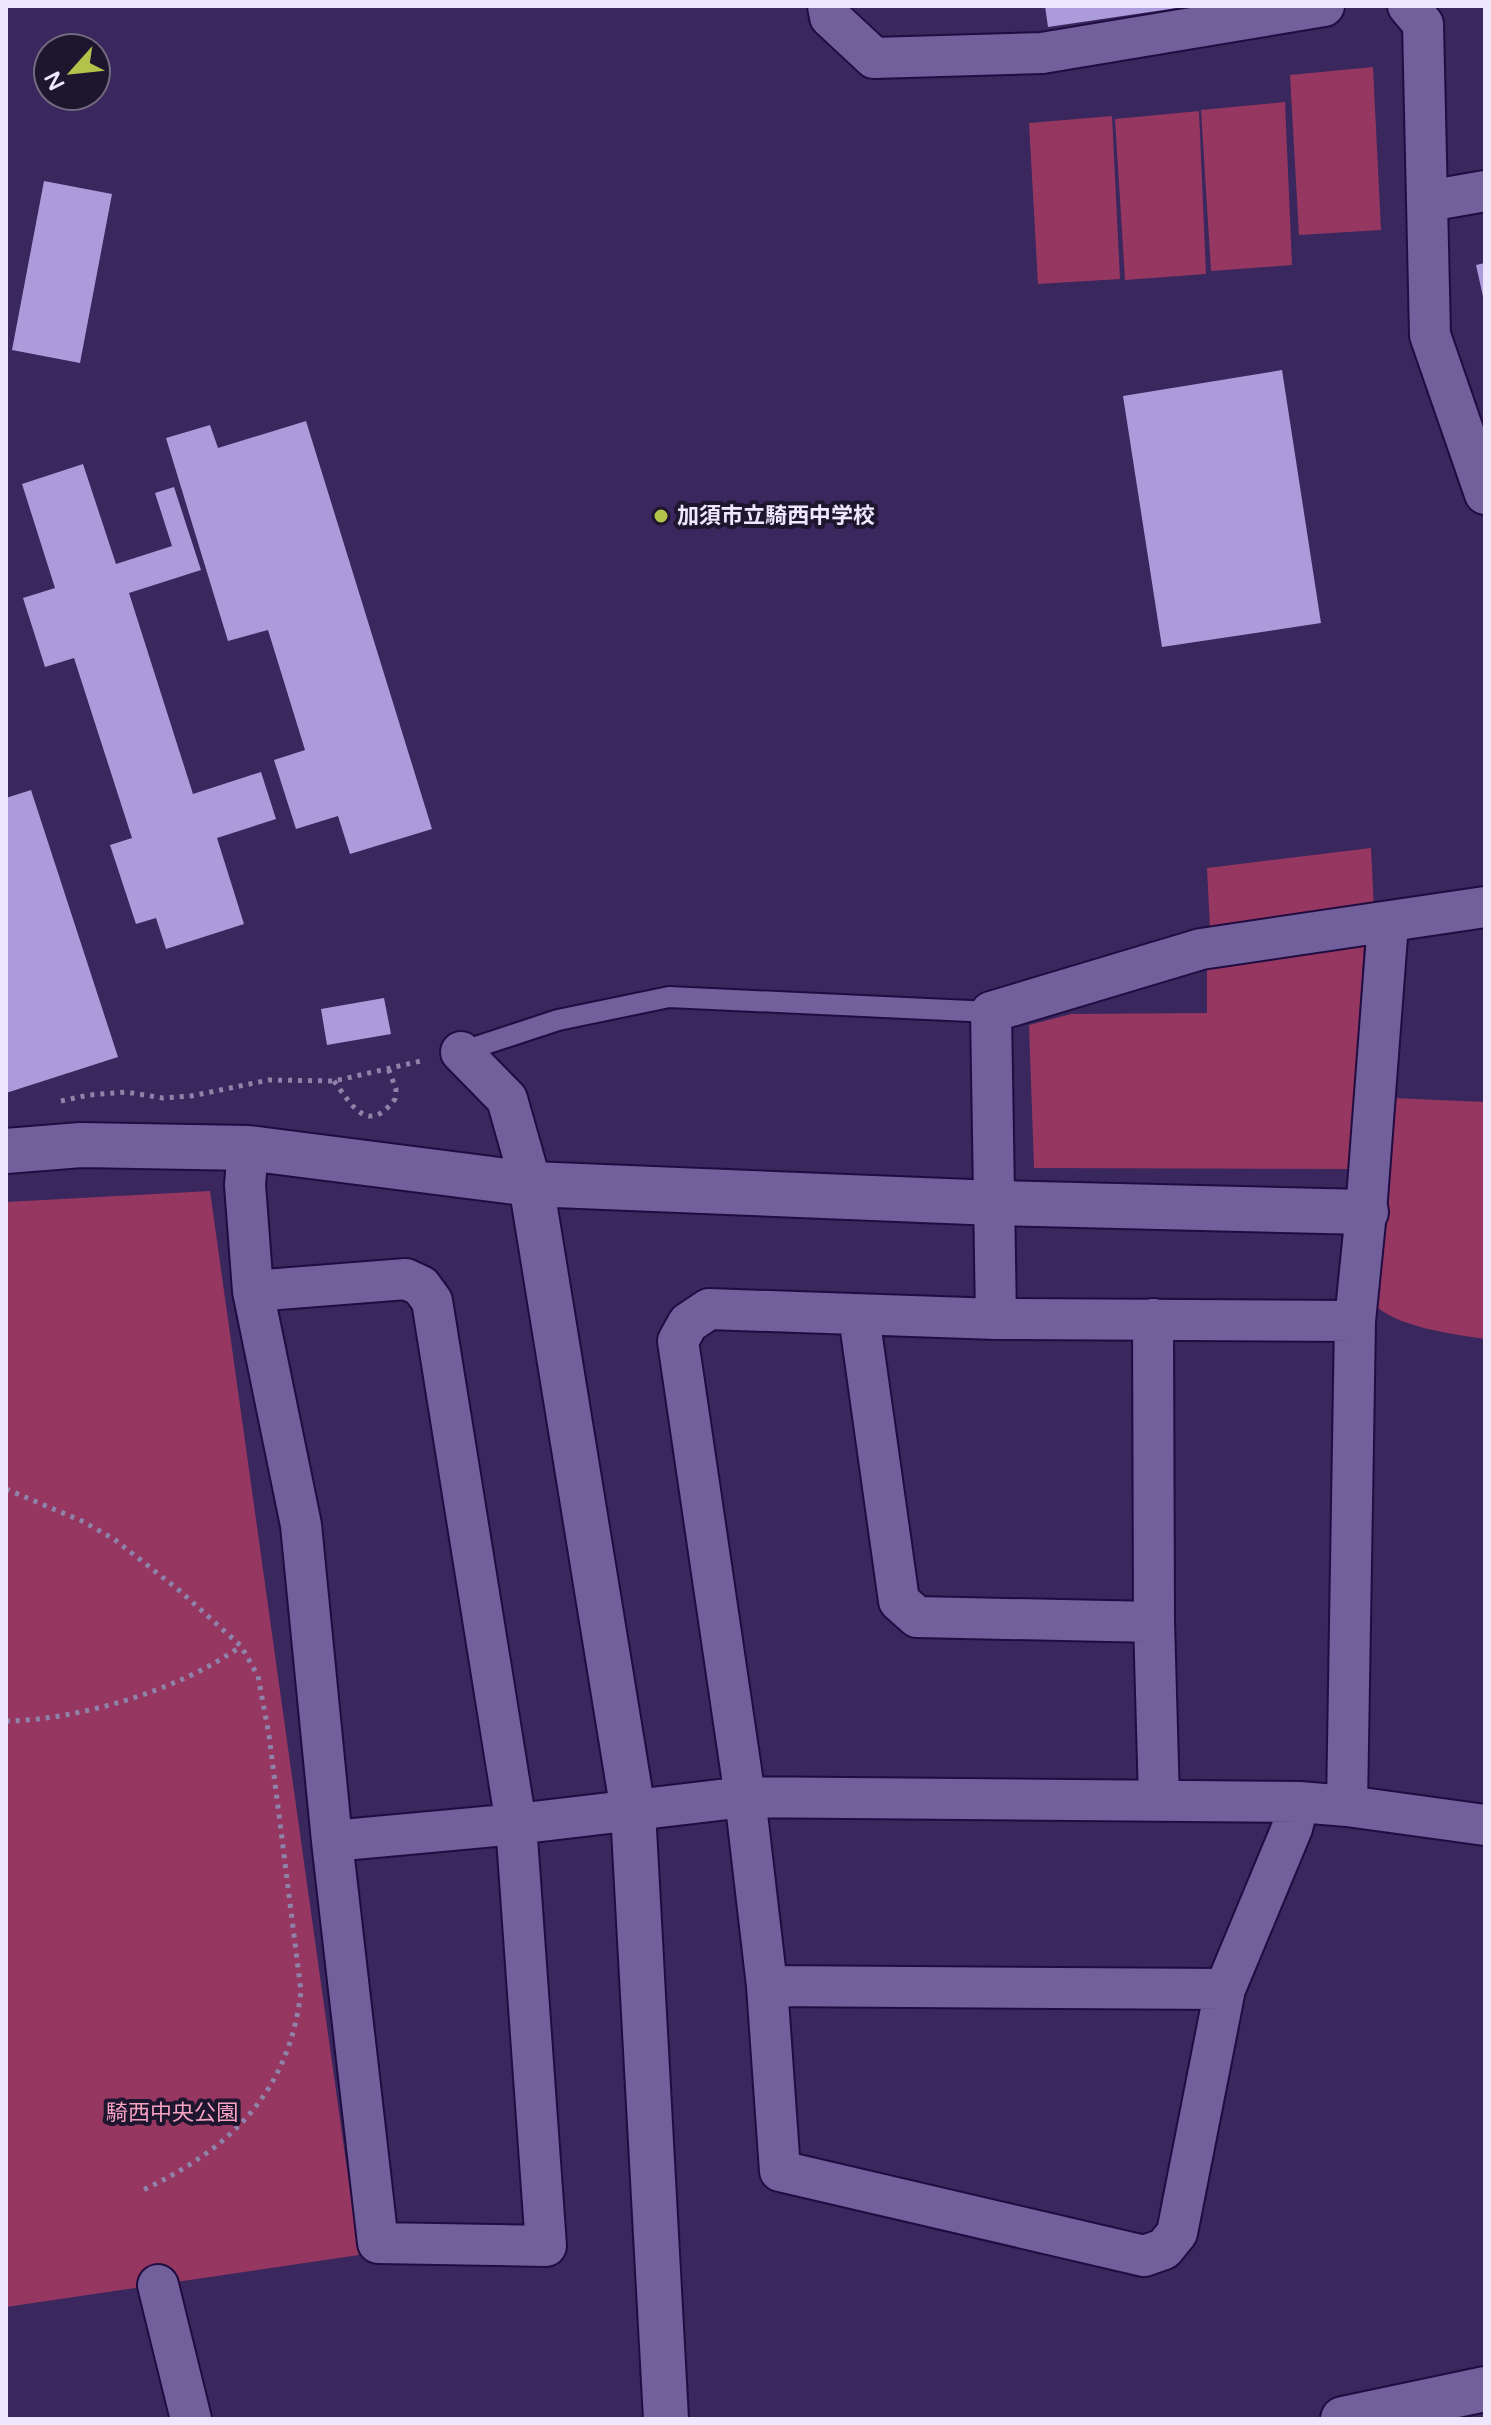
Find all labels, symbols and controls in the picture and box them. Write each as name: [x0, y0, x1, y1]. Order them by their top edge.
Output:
north arrow: [32, 32, 112, 112]
text: N: [39, 67, 71, 94]
place label: 加須市立騎西中学校: [677, 503, 875, 529]
marker: 加須市立騎西中学校: [652, 507, 670, 525]
park label: 騎西中央公園: [106, 2100, 238, 2126]

